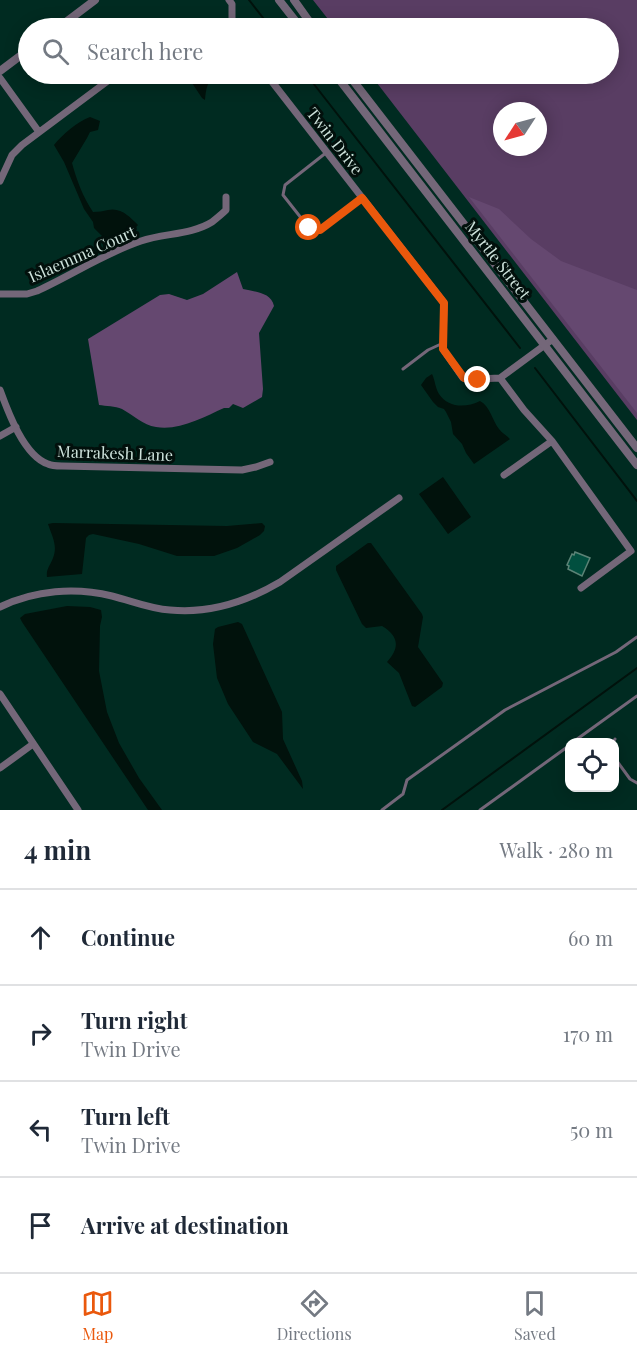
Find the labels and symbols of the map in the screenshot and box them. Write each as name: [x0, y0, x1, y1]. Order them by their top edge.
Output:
north arrow: [493, 102, 547, 156]
street label: Twin Drive: [303, 103, 368, 179]
route start: [295, 214, 321, 240]
street label: Myrtle Street: [461, 216, 536, 303]
street label: Islaemma Court: [25, 220, 139, 287]
route end: [464, 366, 490, 392]
street label: Marrakesh Lane: [57, 440, 173, 465]

